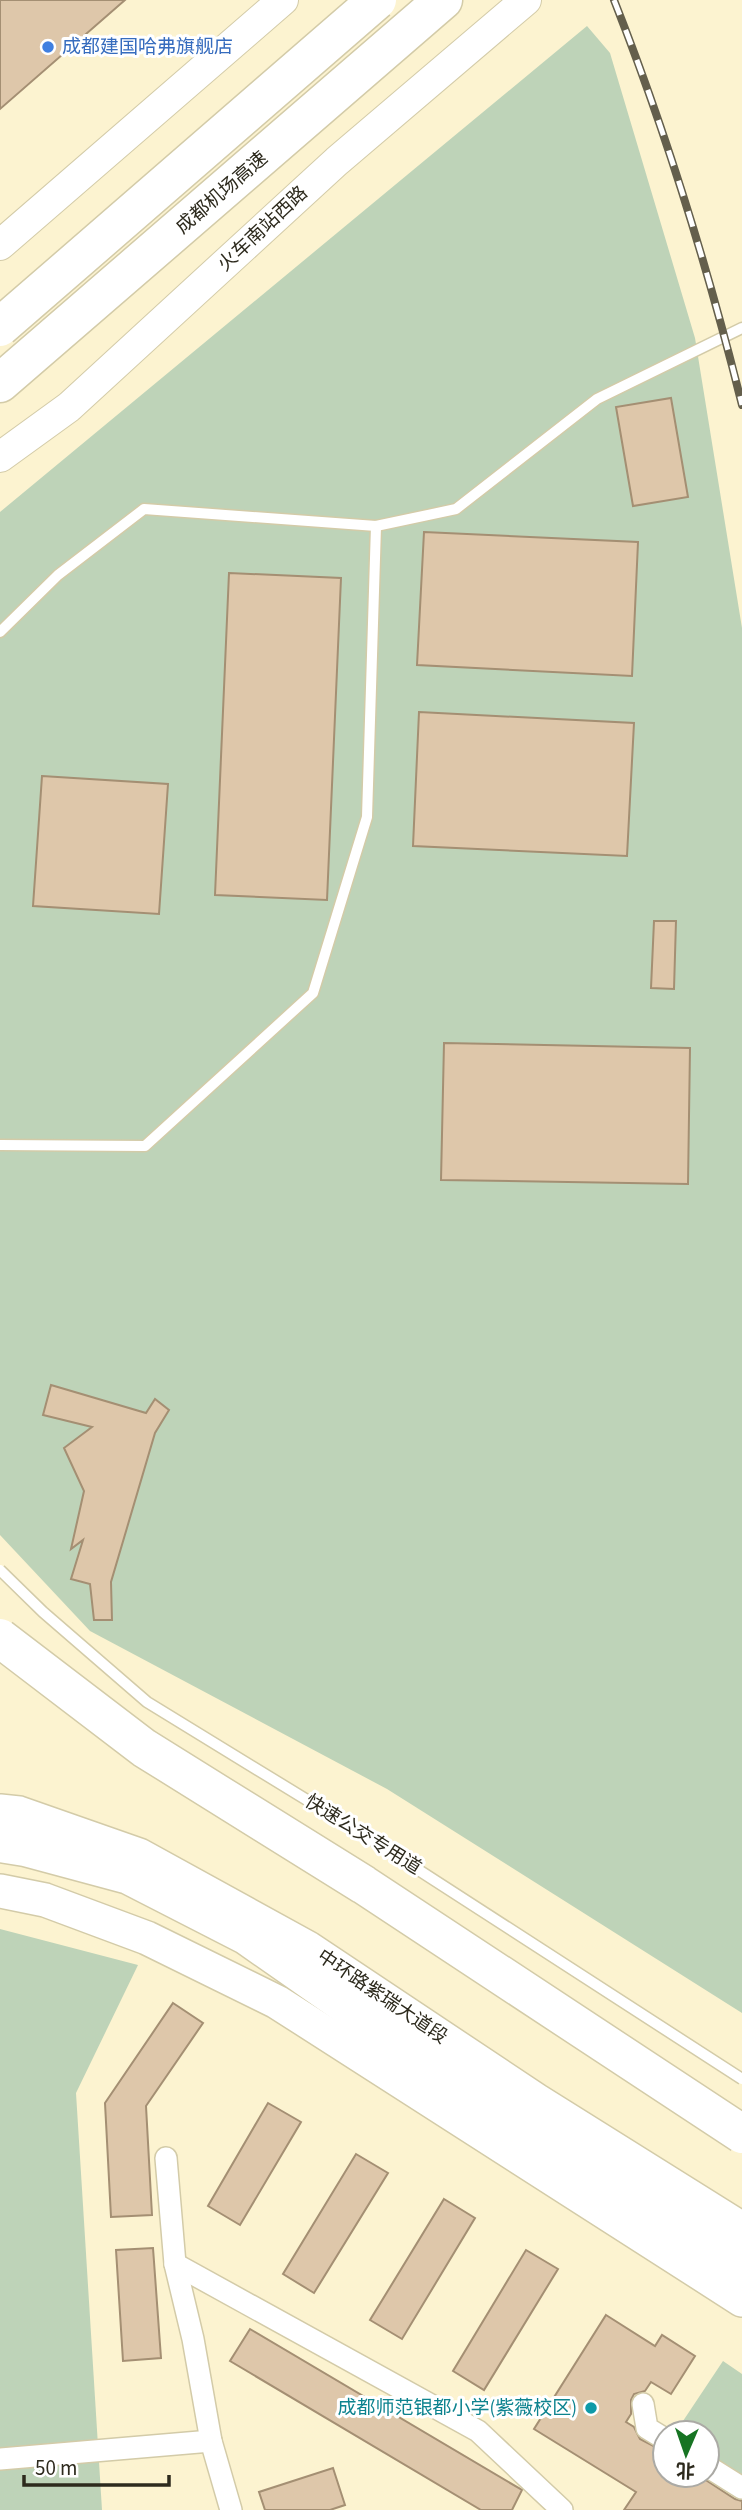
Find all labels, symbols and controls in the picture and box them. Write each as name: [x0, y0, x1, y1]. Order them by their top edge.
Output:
place label: 成都建国哈弗旗舰店: [62, 34, 233, 61]
marker: 成都建国哈弗旗舰店: [40, 39, 56, 55]
street label: 成都机场高速: [170, 145, 274, 241]
street label: 火车南站西路: [212, 180, 314, 278]
street label: 快速公交专用道: [299, 1788, 427, 1882]
street label: 中环路紫瑞大道段: [311, 1943, 453, 2051]
place label: 成都师范银都小学(紫薇校区): [337, 2395, 577, 2422]
marker: 成都师范银都小学(紫薇校区): [583, 2400, 599, 2416]
north arrow: [651, 2419, 721, 2489]
scale bar: [24, 2444, 170, 2488]
text: 50 m: [35, 2453, 77, 2483]
text: 北: [675, 2456, 695, 2483]

